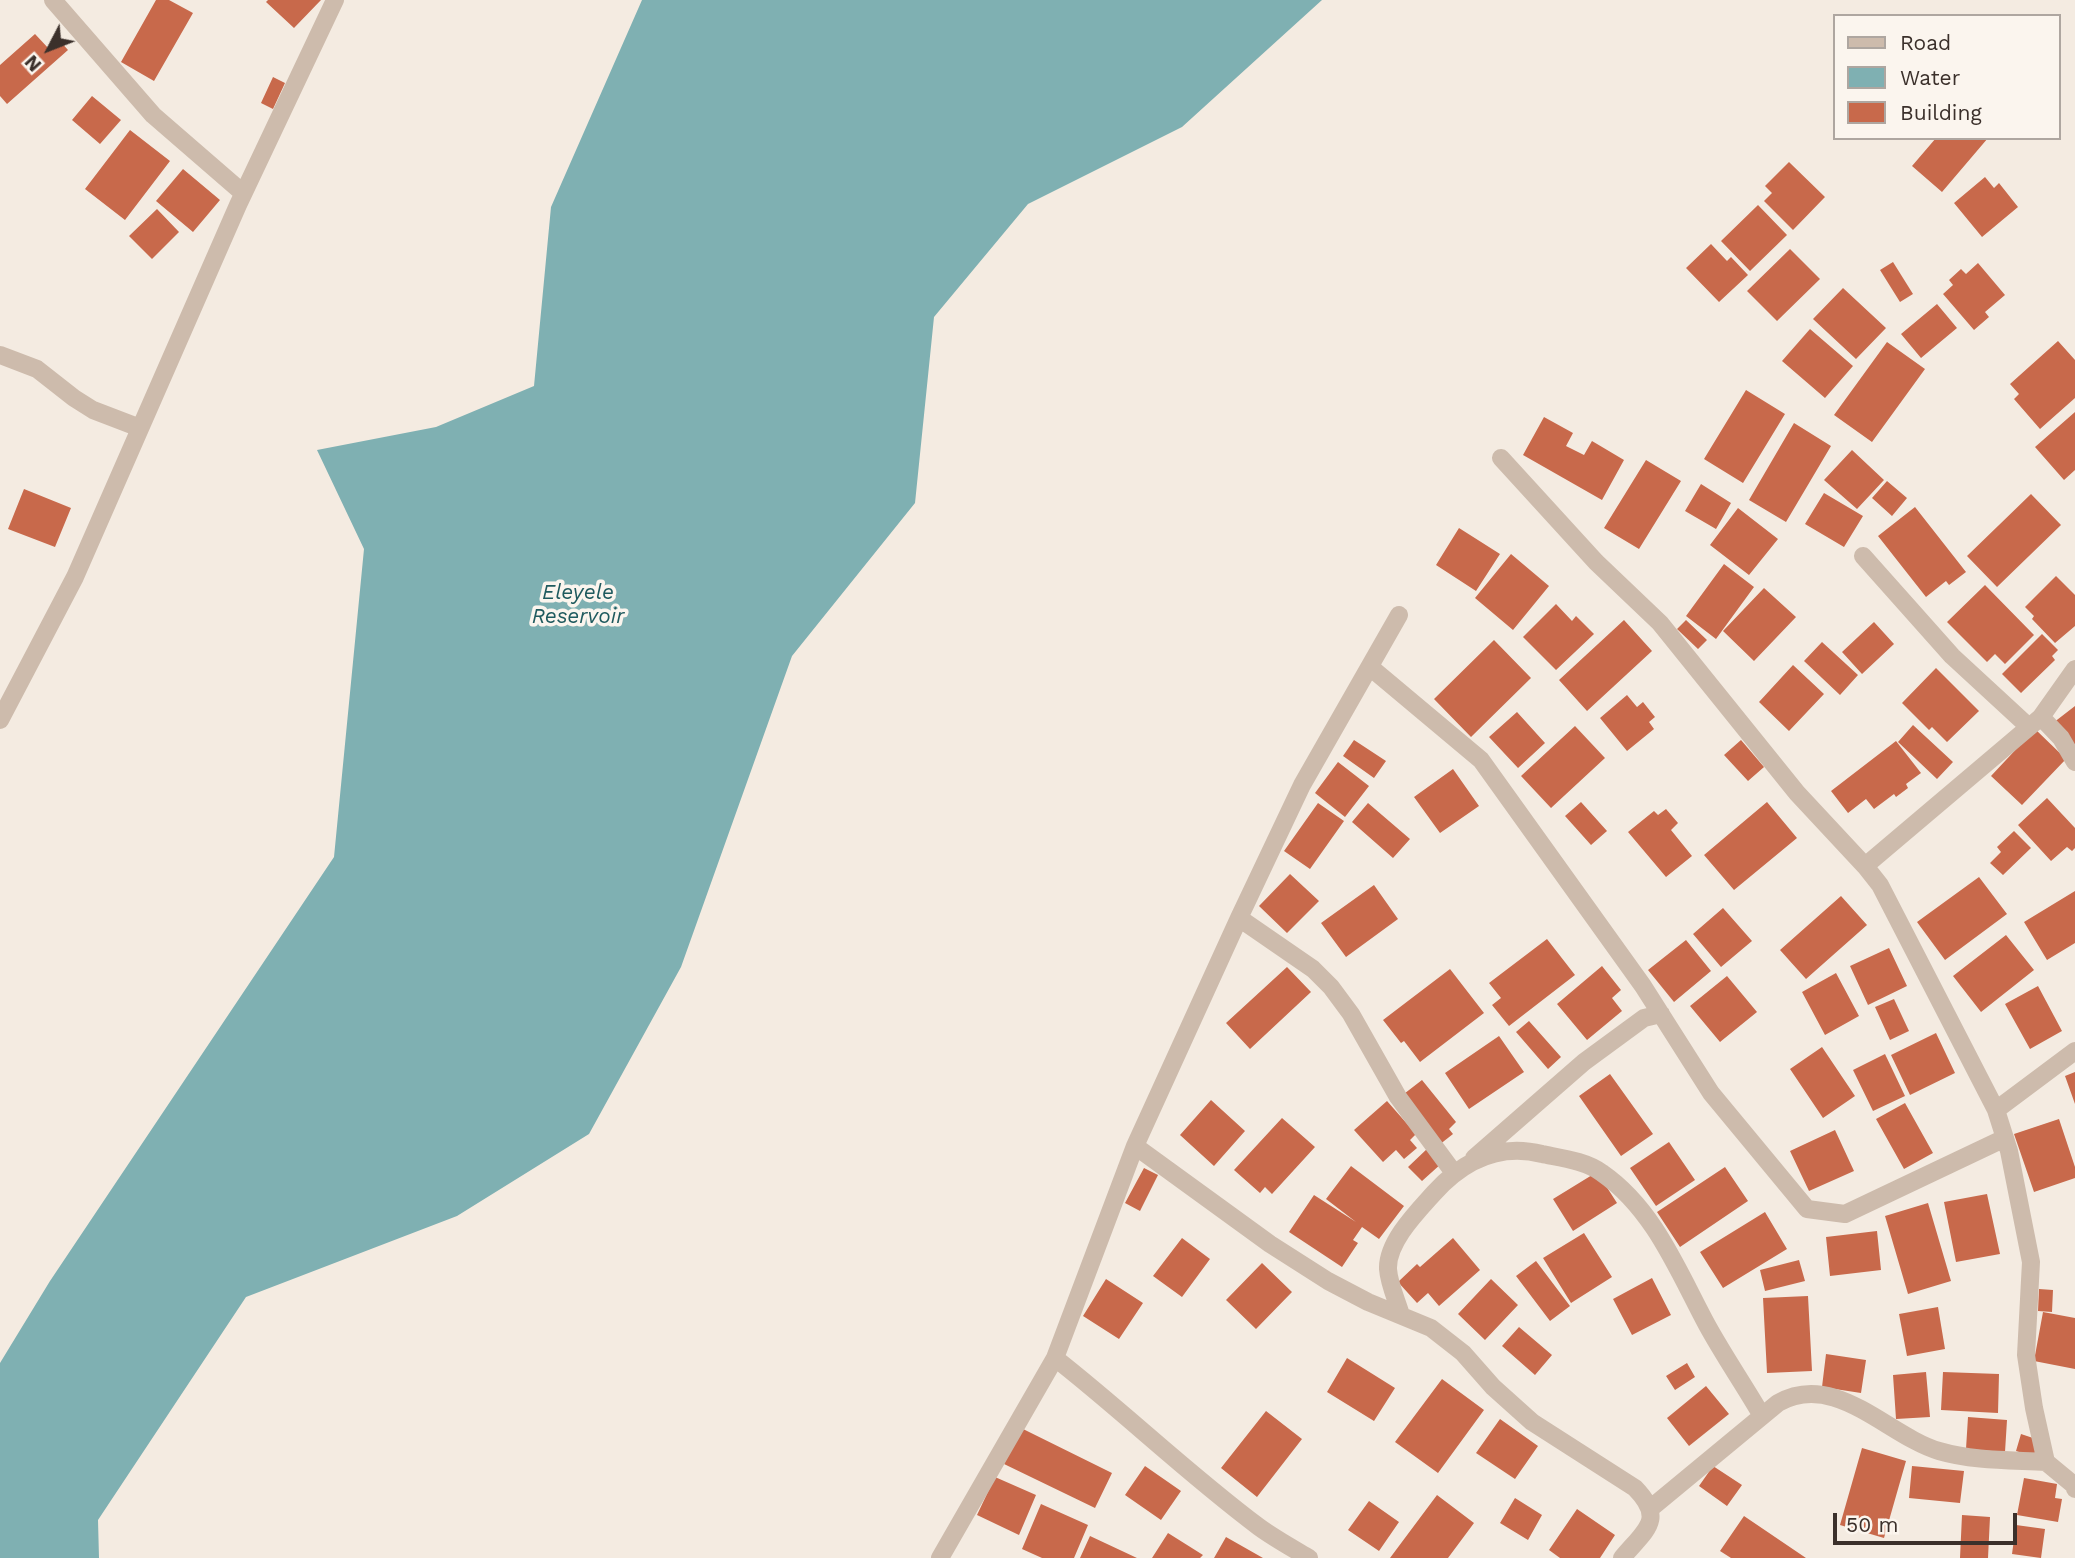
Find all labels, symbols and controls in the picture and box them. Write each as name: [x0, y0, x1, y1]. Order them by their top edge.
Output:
north arrow: [14, 14, 84, 84]
legend: [1834, 14, 2061, 140]
text: Road: [1900, 30, 1951, 55]
text: N: [20, 50, 46, 76]
text: Water: [1900, 65, 1960, 90]
text: Building: [1900, 100, 1982, 125]
water label: Eleyele Reservoir: [532, 580, 624, 630]
scale bar: [1837, 1498, 2021, 1542]
text: 50 m: [1846, 1512, 1898, 1537]

